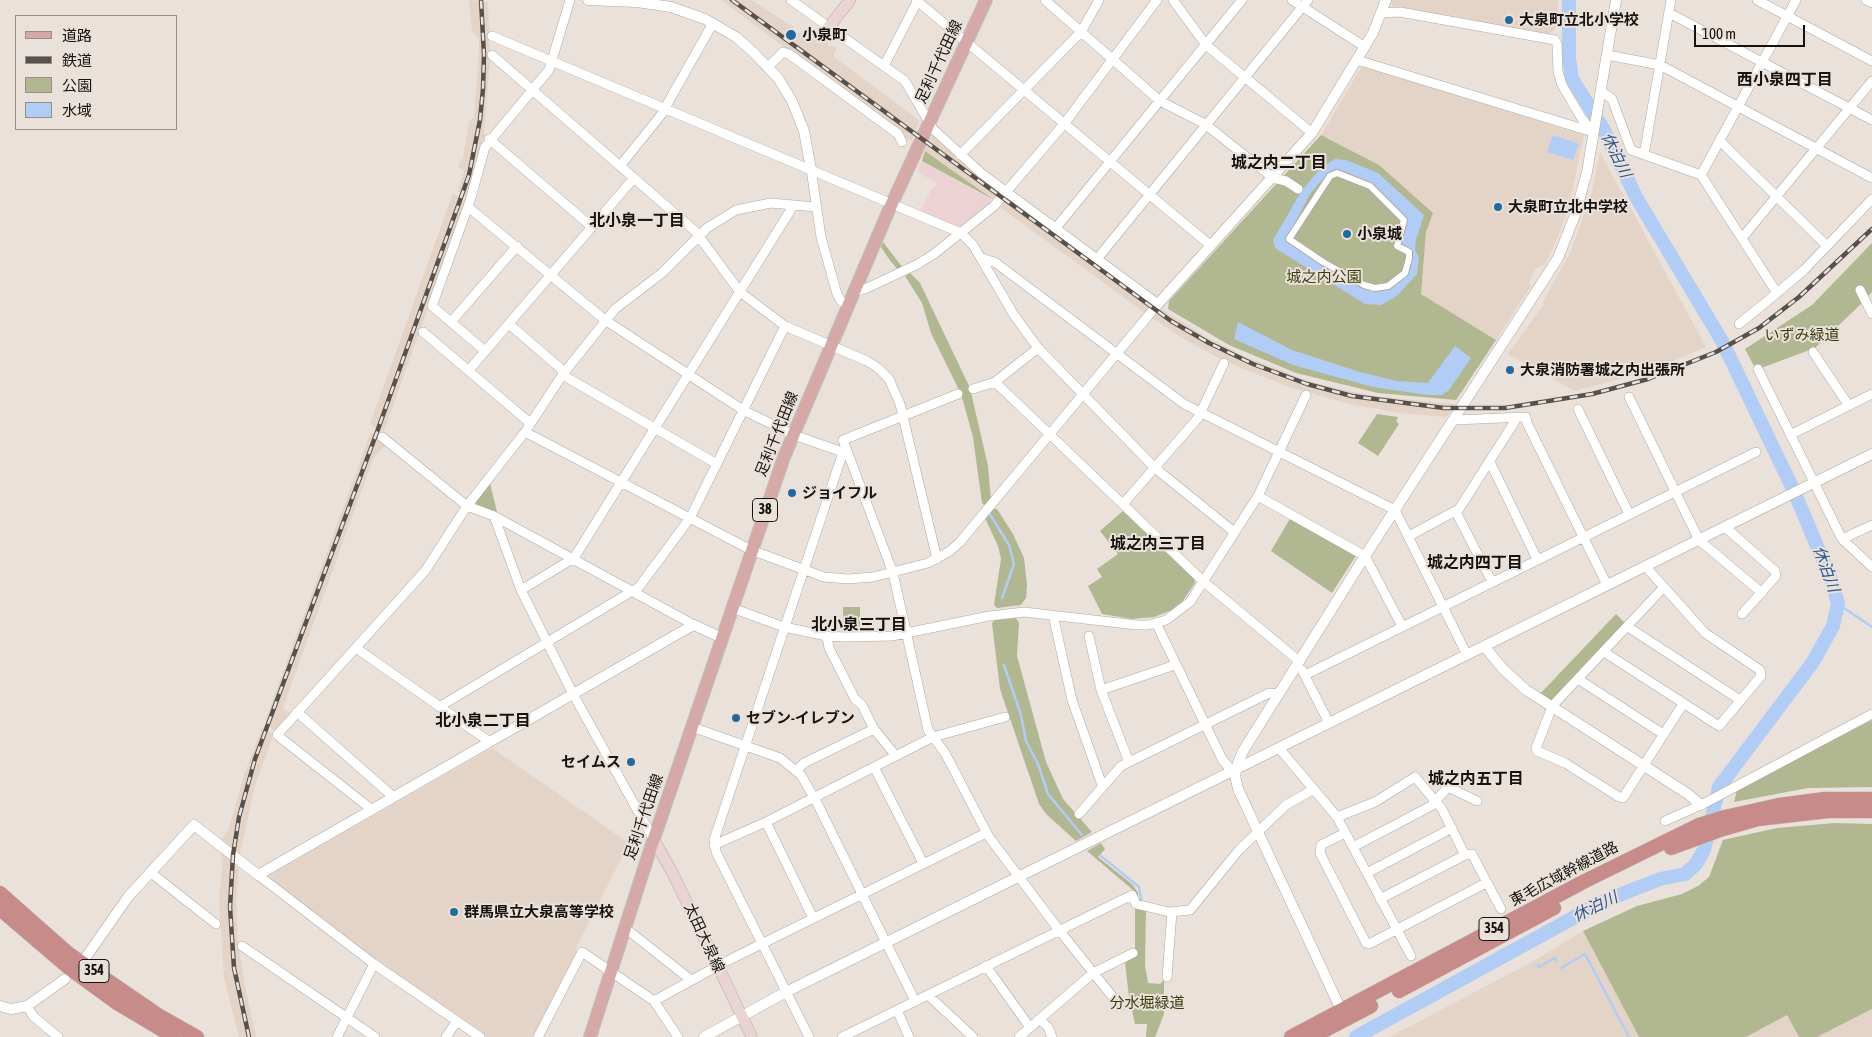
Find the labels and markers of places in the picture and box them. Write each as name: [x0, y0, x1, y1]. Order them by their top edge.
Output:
place label: 大泉町立北小学校: [1519, 11, 1639, 29]
marker: 大泉町立北小学校: [1503, 14, 1515, 26]
place label: 小泉町: [802, 26, 847, 44]
marker: 小泉町: [784, 28, 798, 42]
place label: 大泉町立北中学校: [1508, 198, 1628, 216]
marker: 大泉町立北中学校: [1492, 201, 1504, 213]
place label: 小泉城: [1357, 225, 1402, 243]
marker: 小泉城: [1341, 228, 1353, 240]
place label: 大泉消防署城之内出張所: [1520, 361, 1685, 379]
marker: 大泉消防署城之内出張所: [1504, 364, 1516, 376]
place label: ジョイフル: [802, 484, 877, 502]
marker: ジョイフル: [786, 487, 798, 499]
place label: セブン-イレブン: [746, 709, 855, 727]
marker: セブン-イレブン: [730, 712, 742, 724]
place label: セイムス: [561, 753, 621, 771]
marker: セイムス: [625, 756, 637, 768]
place label: 群馬県立大泉高等学校: [464, 903, 614, 921]
marker: 群馬県立大泉高等学校: [448, 906, 460, 918]

